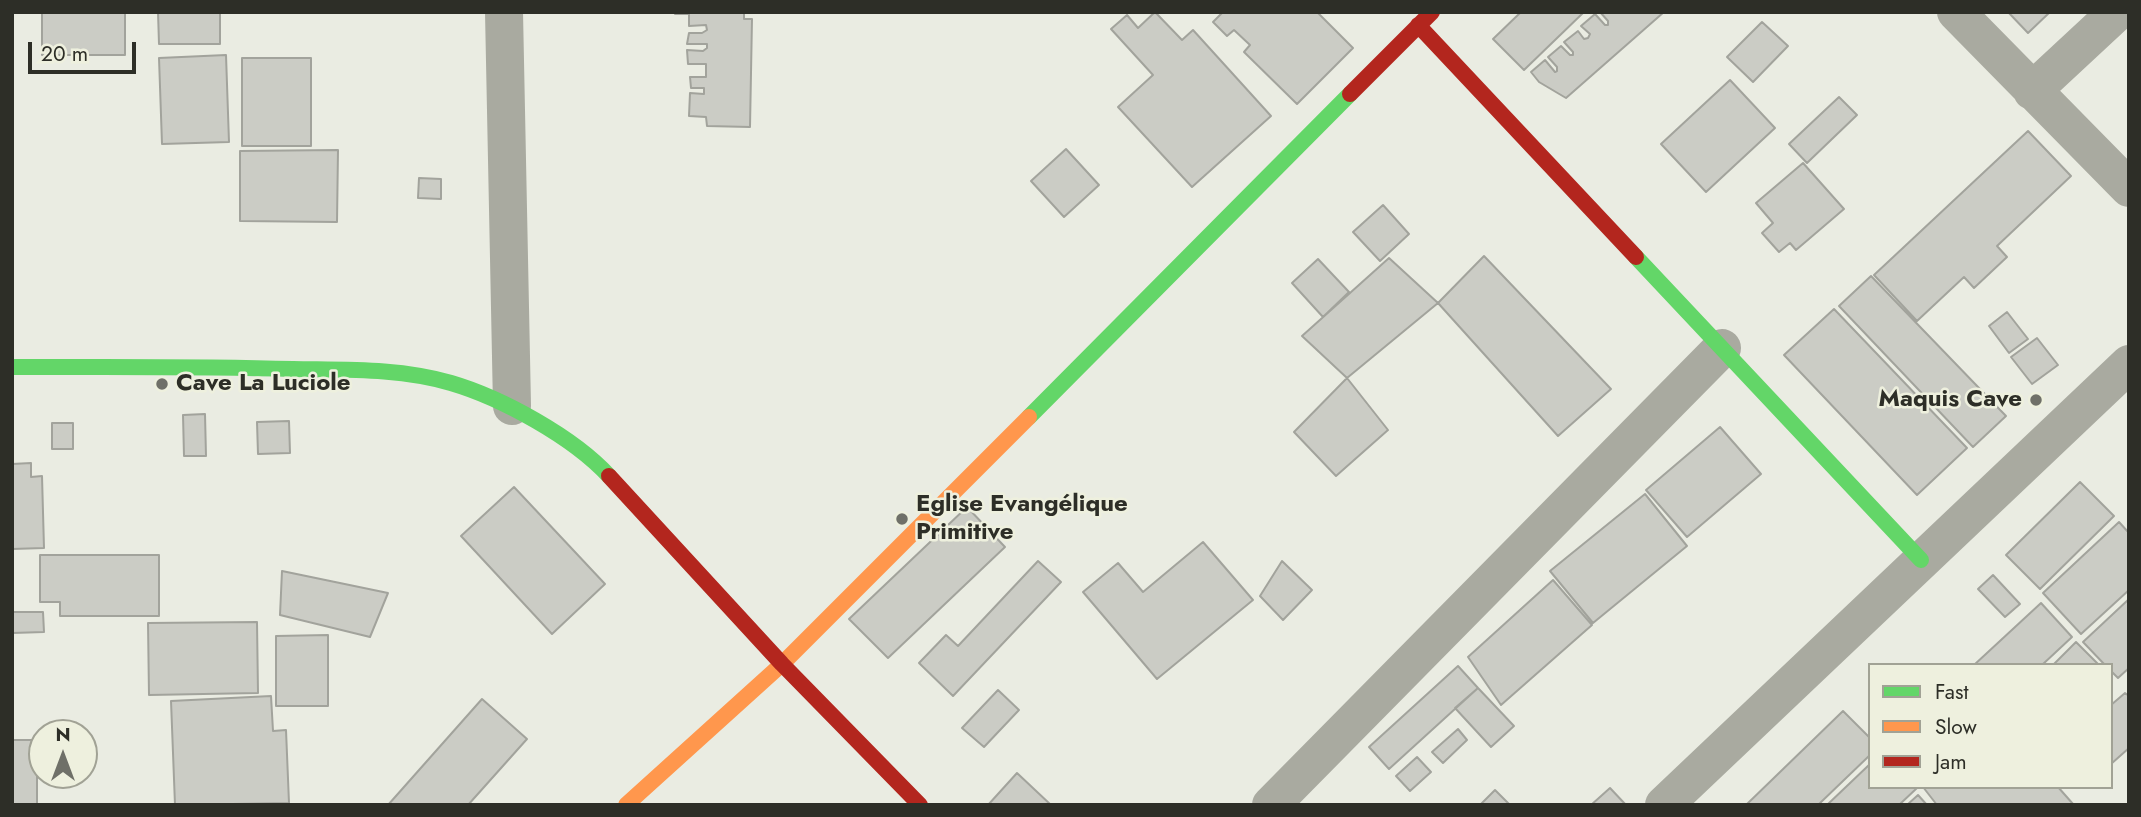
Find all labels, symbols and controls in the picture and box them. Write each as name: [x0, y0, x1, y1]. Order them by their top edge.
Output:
scale bar: [32, 28, 140, 72]
text: 20 m: [41, 39, 88, 69]
place label: Cave La Luciole: [176, 370, 351, 398]
marker: Cave La Luciole: [154, 376, 170, 392]
place label: Maquis Cave: [1879, 386, 2022, 414]
marker: Maquis Cave: [2028, 392, 2044, 408]
place label: Eglise Evangélique Primitive: [916, 491, 1128, 547]
marker: Eglise Evangélique Primitive: [894, 511, 910, 527]
legend: [1868, 663, 2113, 789]
text: Fast: [1935, 677, 1968, 707]
text: Slow: [1935, 712, 1977, 742]
north arrow: [28, 719, 98, 789]
text: N: [55, 721, 71, 748]
text: Jam: [1935, 747, 1967, 777]

